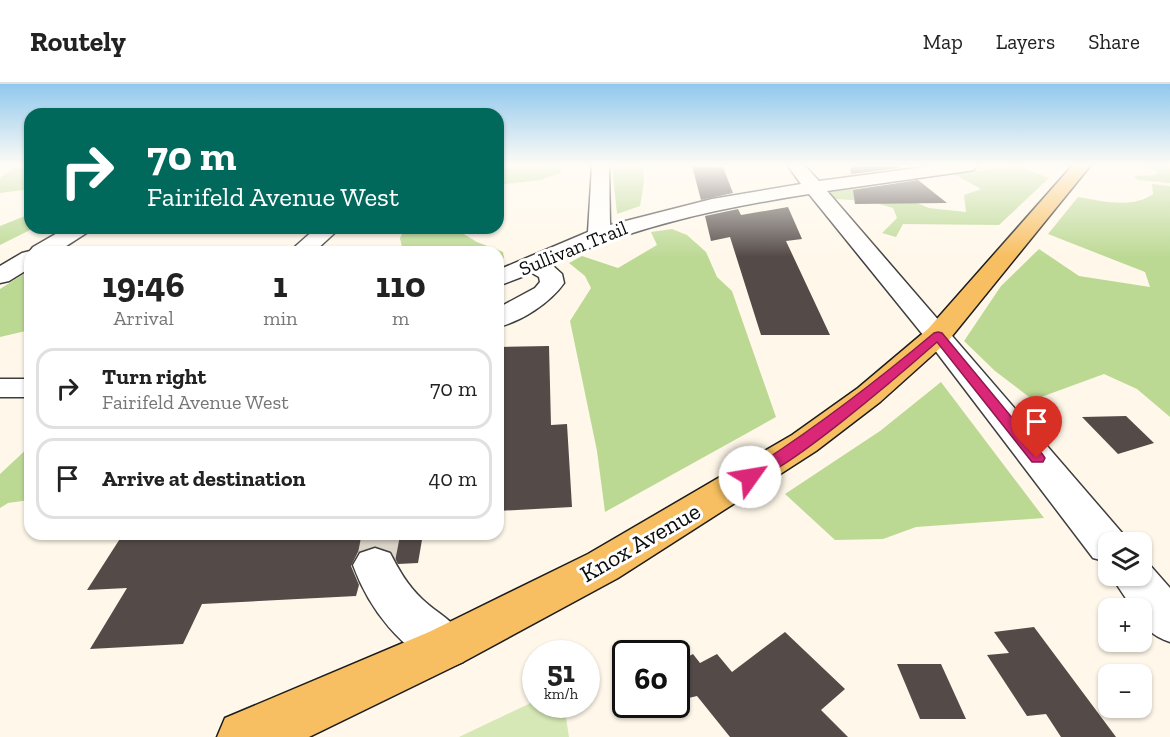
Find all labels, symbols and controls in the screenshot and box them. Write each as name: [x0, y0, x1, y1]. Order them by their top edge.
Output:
text: Routely: [30, 25, 126, 58]
text: Map: [923, 29, 963, 54]
text: Layers: [996, 29, 1055, 54]
text: Share: [1088, 29, 1140, 54]
text: 70 m: [147, 130, 237, 181]
icon: right: [48, 132, 126, 210]
text: Fairifeld Avenue West: [147, 181, 399, 213]
street label: Sullivan Trail: [515, 215, 631, 281]
text: 19:46: [102, 263, 185, 306]
text: 1: [273, 263, 288, 306]
text: 110: [376, 263, 426, 306]
text: Arrival: [113, 306, 174, 330]
text: min: [263, 306, 298, 330]
text: m: [392, 306, 409, 330]
text: Turn right: [102, 363, 206, 390]
icon: right: [51, 372, 84, 405]
text: 70 m: [430, 375, 477, 402]
text: Fairifeld Avenue West: [102, 390, 289, 414]
pin: [1011, 396, 1062, 458]
icon: arrive: [1020, 405, 1053, 438]
position arrow: [718, 445, 782, 509]
icon: arrive: [51, 462, 84, 495]
text: Arrive at destination: [102, 465, 305, 492]
text: 40 m: [428, 465, 477, 492]
street label: Knox Avenue: [575, 496, 705, 588]
map controls: [1098, 532, 1152, 718]
button: layers: [1098, 532, 1152, 586]
button: +: [1098, 598, 1152, 652]
speed limit sign: 60: [612, 640, 690, 718]
text: 51: [547, 654, 575, 690]
button: −: [1098, 664, 1152, 718]
text: km/h: [544, 685, 578, 703]

